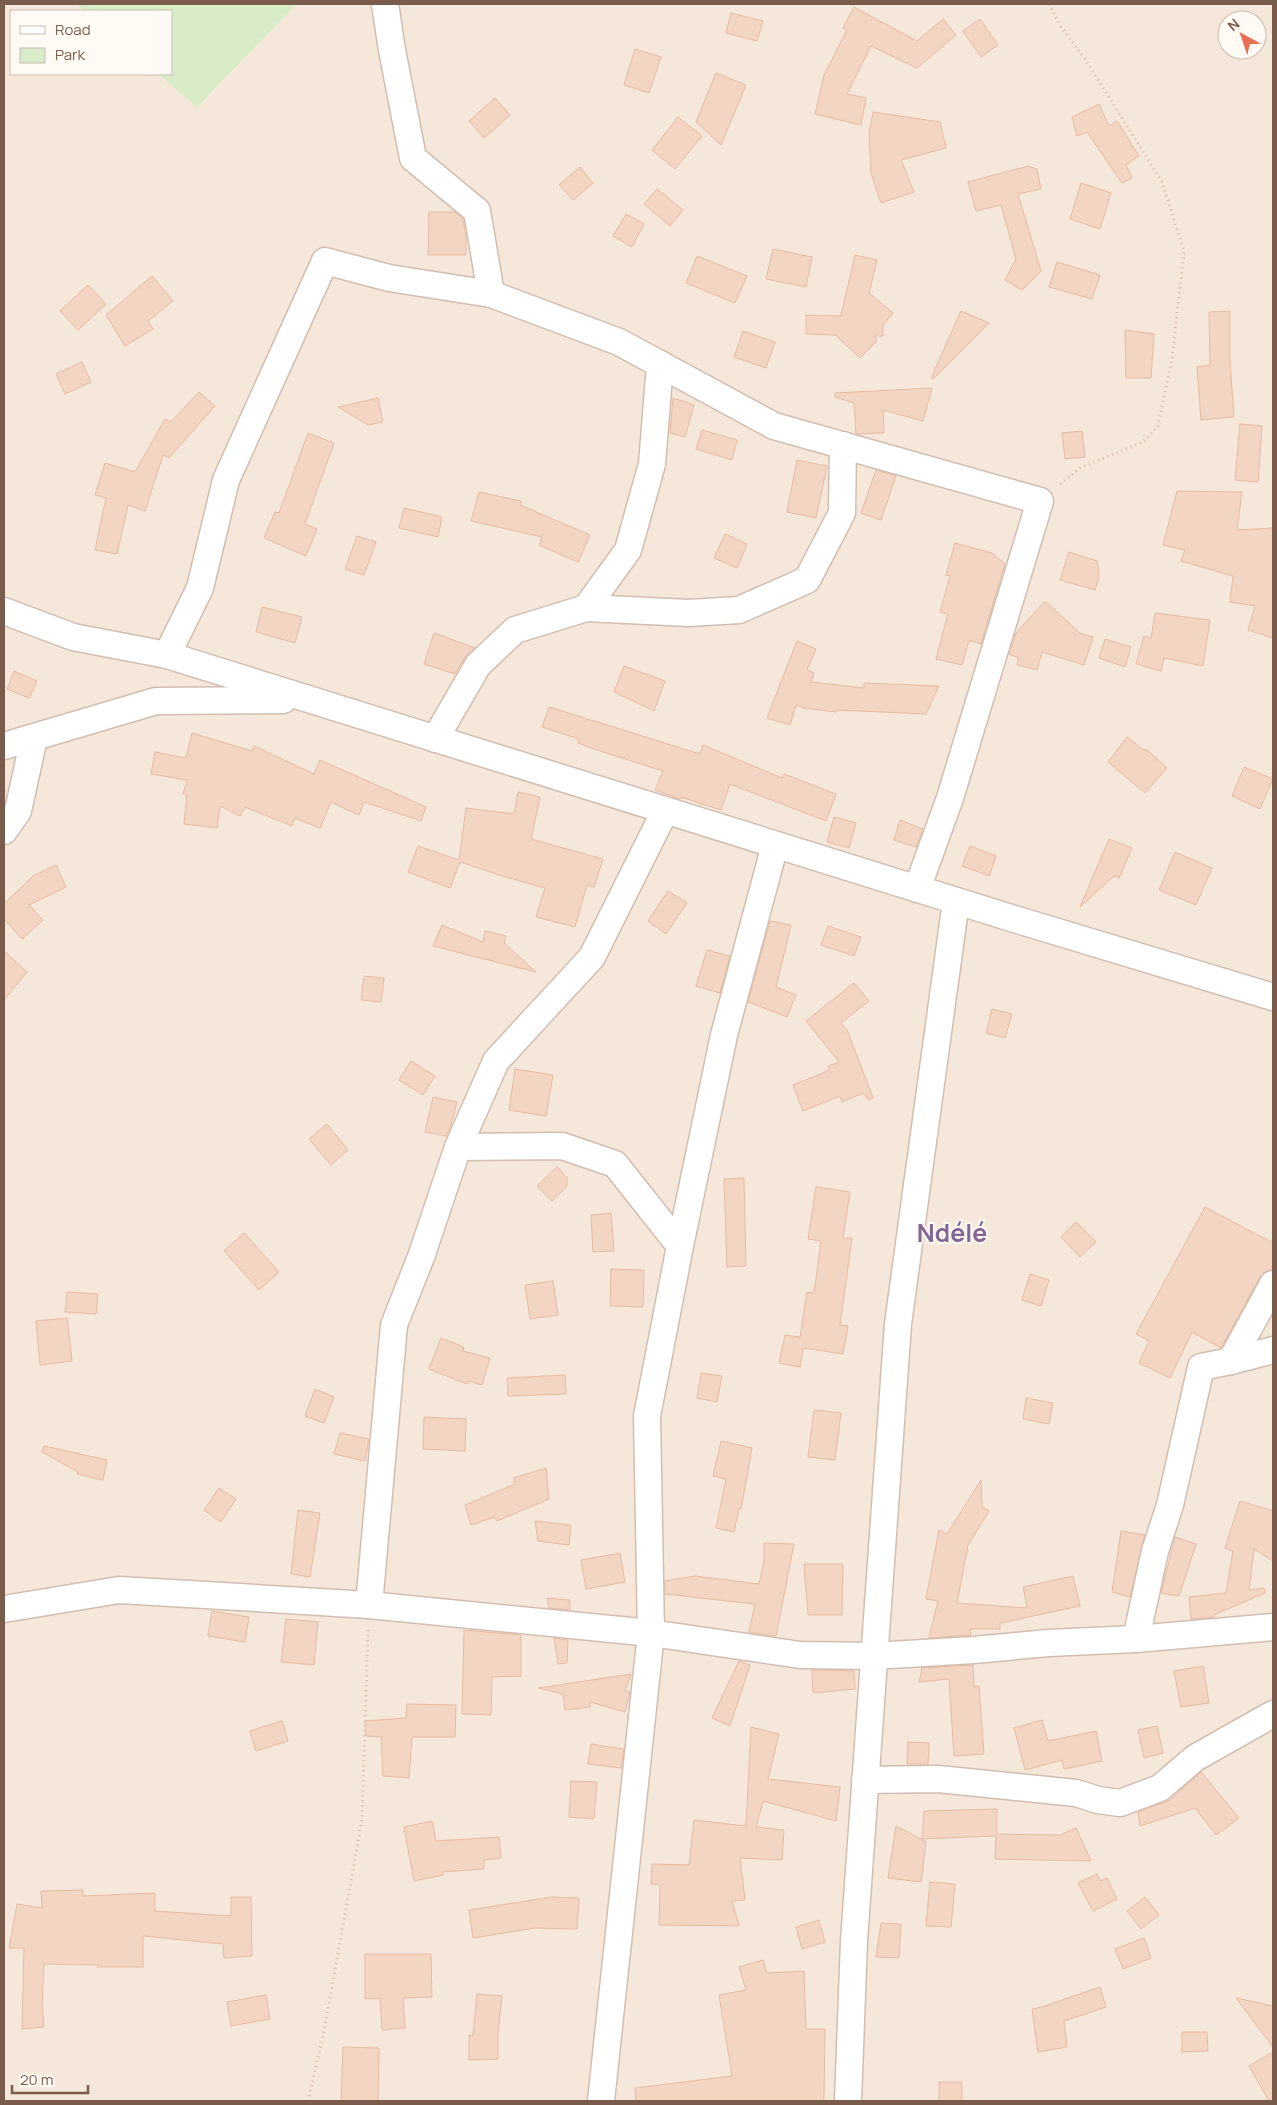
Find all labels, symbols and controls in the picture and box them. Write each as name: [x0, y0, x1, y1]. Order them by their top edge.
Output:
legend: [10, 10, 172, 75]
north arrow: [1217, 10, 1267, 60]
text: N: [1223, 14, 1243, 35]
text: Road: [55, 19, 91, 40]
text: Park: [55, 44, 85, 65]
district label: Ndélé: [917, 1215, 987, 1250]
scale bar: [12, 2062, 89, 2094]
text: 20 m: [20, 2069, 53, 2090]

